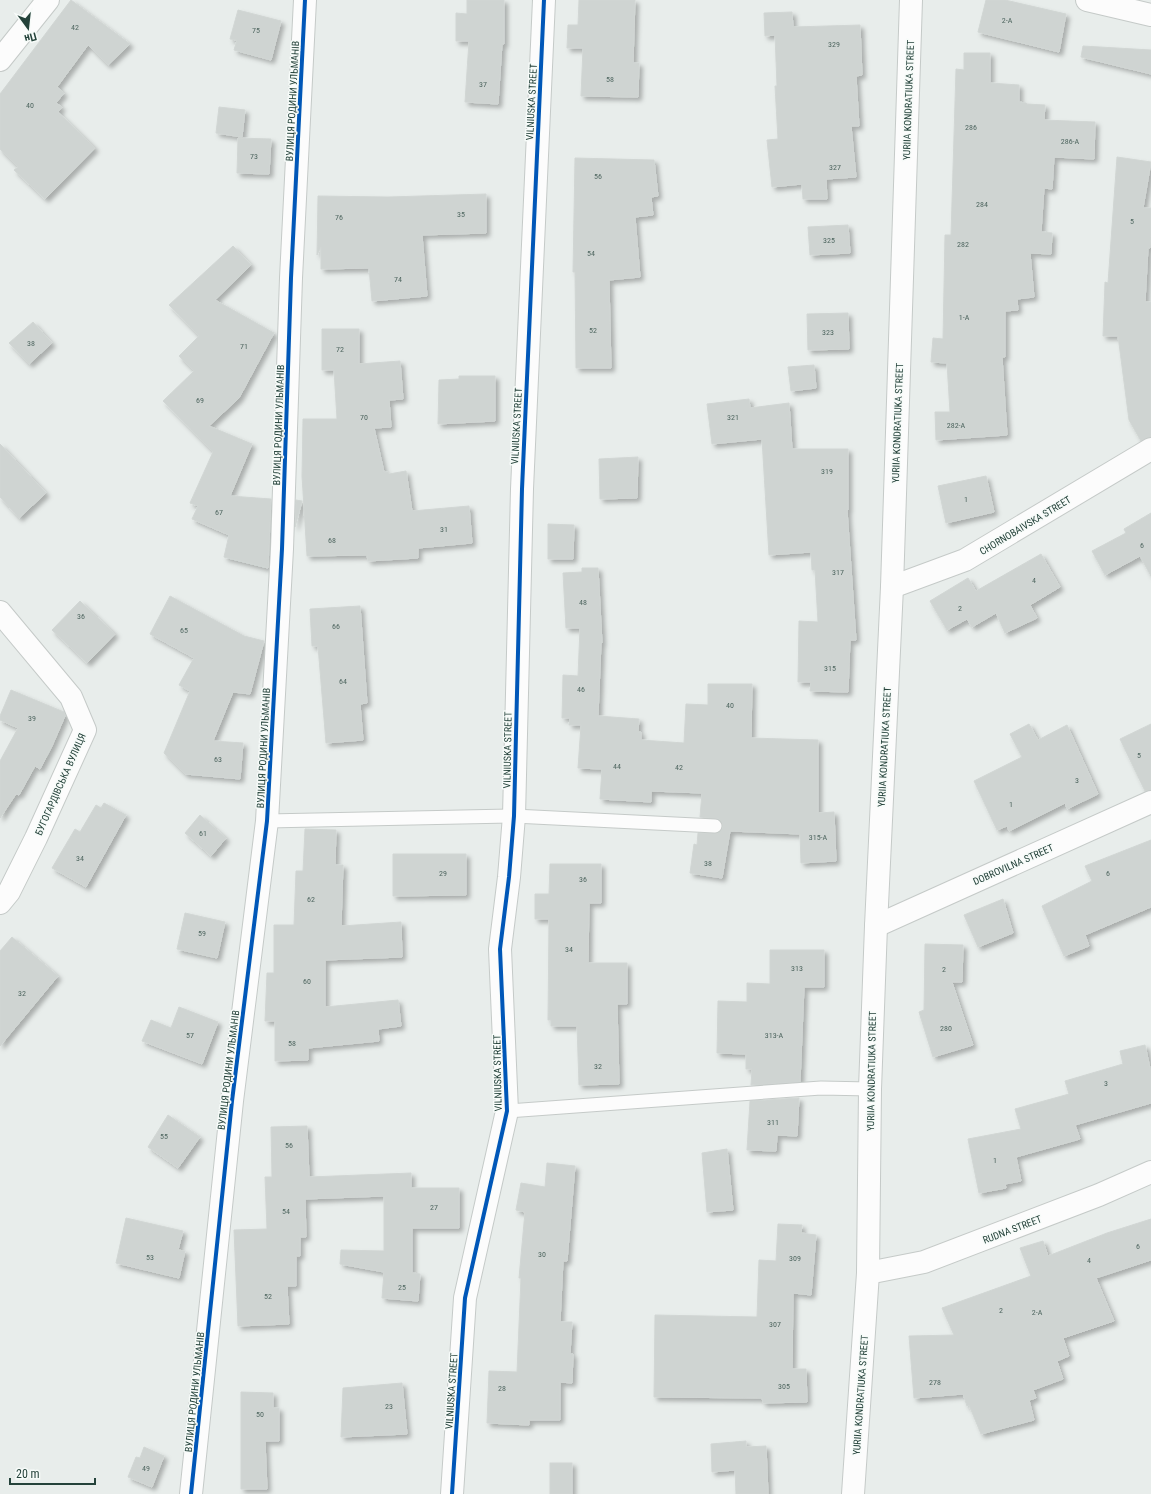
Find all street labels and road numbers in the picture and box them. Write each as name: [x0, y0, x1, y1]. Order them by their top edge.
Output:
street label: YURIIA KONDRATIUKA STREET: [901, 40, 916, 160]
street label: ВУЛИЦЯ РОДИНИ УЛЬМАНІВ: [284, 41, 301, 162]
street label: VILNIUSKA STREET: [524, 63, 539, 141]
street label: YURIIA KONDRATIUKA STREET: [890, 363, 905, 483]
street label: ВУЛИЦЯ РОДИНИ УЛЬМАНІВ: [271, 365, 286, 485]
street label: VILNIUSKA STREET: [509, 387, 524, 465]
street label: CHORNOBAIVSKA STREET: [978, 494, 1073, 557]
street label: YURIIA KONDRATIUKA STREET: [876, 687, 893, 807]
street label: ВУЛИЦЯ РОДИНИ УЛЬМАНІВ: [255, 688, 272, 809]
street label: VILNIUSKA STREET: [501, 712, 514, 789]
street label: БУГОГАРДІВСЬКА ВУЛИЦЯ: [33, 731, 88, 837]
street label: DOBROVILNA STREET: [971, 842, 1055, 887]
street label: ВУЛИЦЯ РОДИНИ УЛЬМАНІВ: [216, 1010, 241, 1131]
street label: YURIIA KONDRATIUKA STREET: [865, 1011, 878, 1131]
street label: VILNIUSKA STREET: [491, 1034, 504, 1111]
street label: RUDNA STREET: [981, 1213, 1043, 1246]
street label: ВУЛИЦЯ РОДИНИ УЛЬМАНІВ: [183, 1331, 206, 1453]
street label: YURIIA KONDRATIUKA STREET: [851, 1335, 870, 1455]
street label: VILNIUSKA STREET: [443, 1352, 460, 1430]

